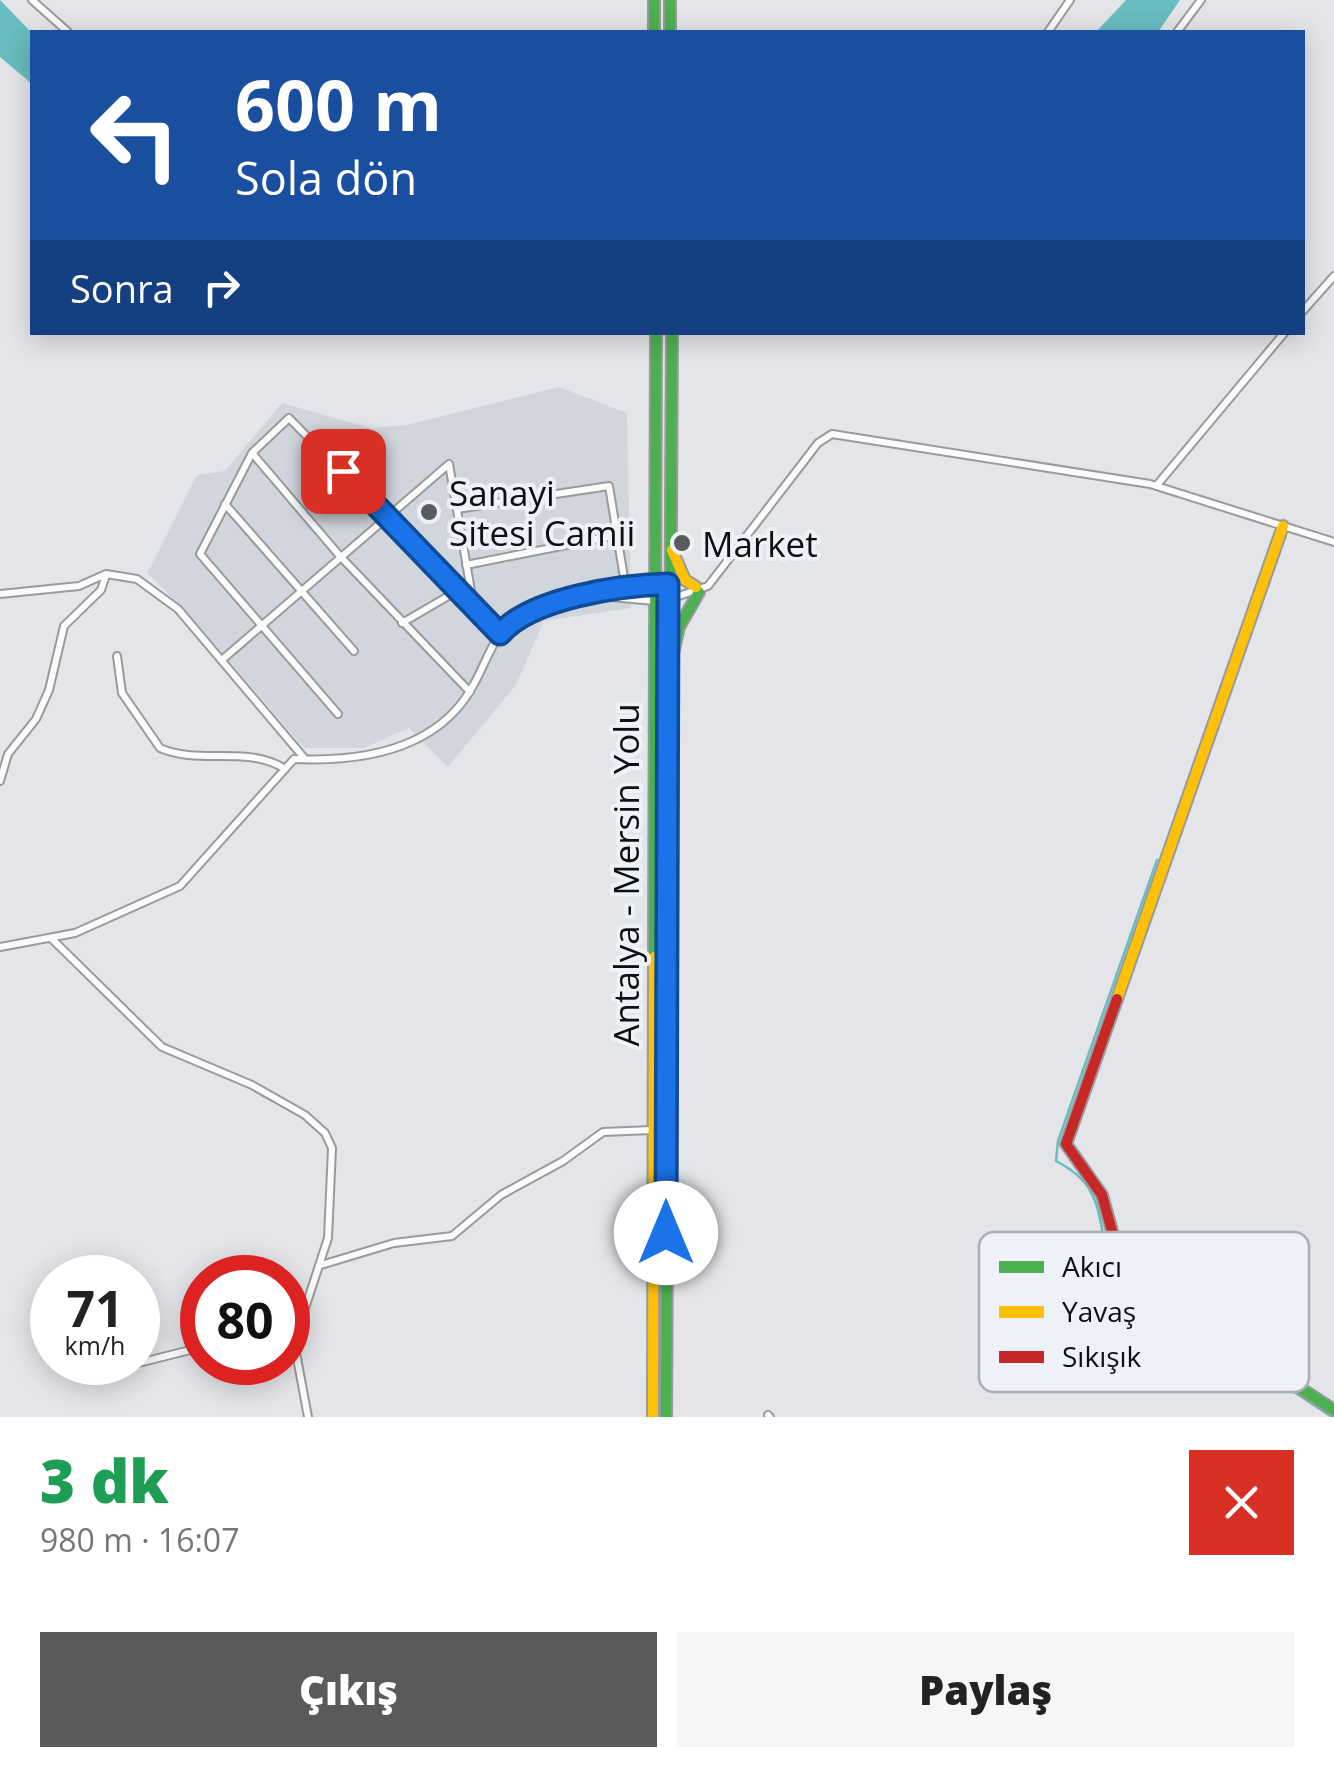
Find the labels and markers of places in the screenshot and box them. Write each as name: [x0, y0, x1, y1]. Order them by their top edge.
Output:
pin: [301, 429, 386, 514]
place label: Sanayi Sitesi Camii: [449, 469, 635, 556]
marker: Sanayi Sitesi Camii: [418, 501, 440, 523]
place label: Market: [702, 520, 818, 567]
marker: Market: [671, 532, 693, 554]

